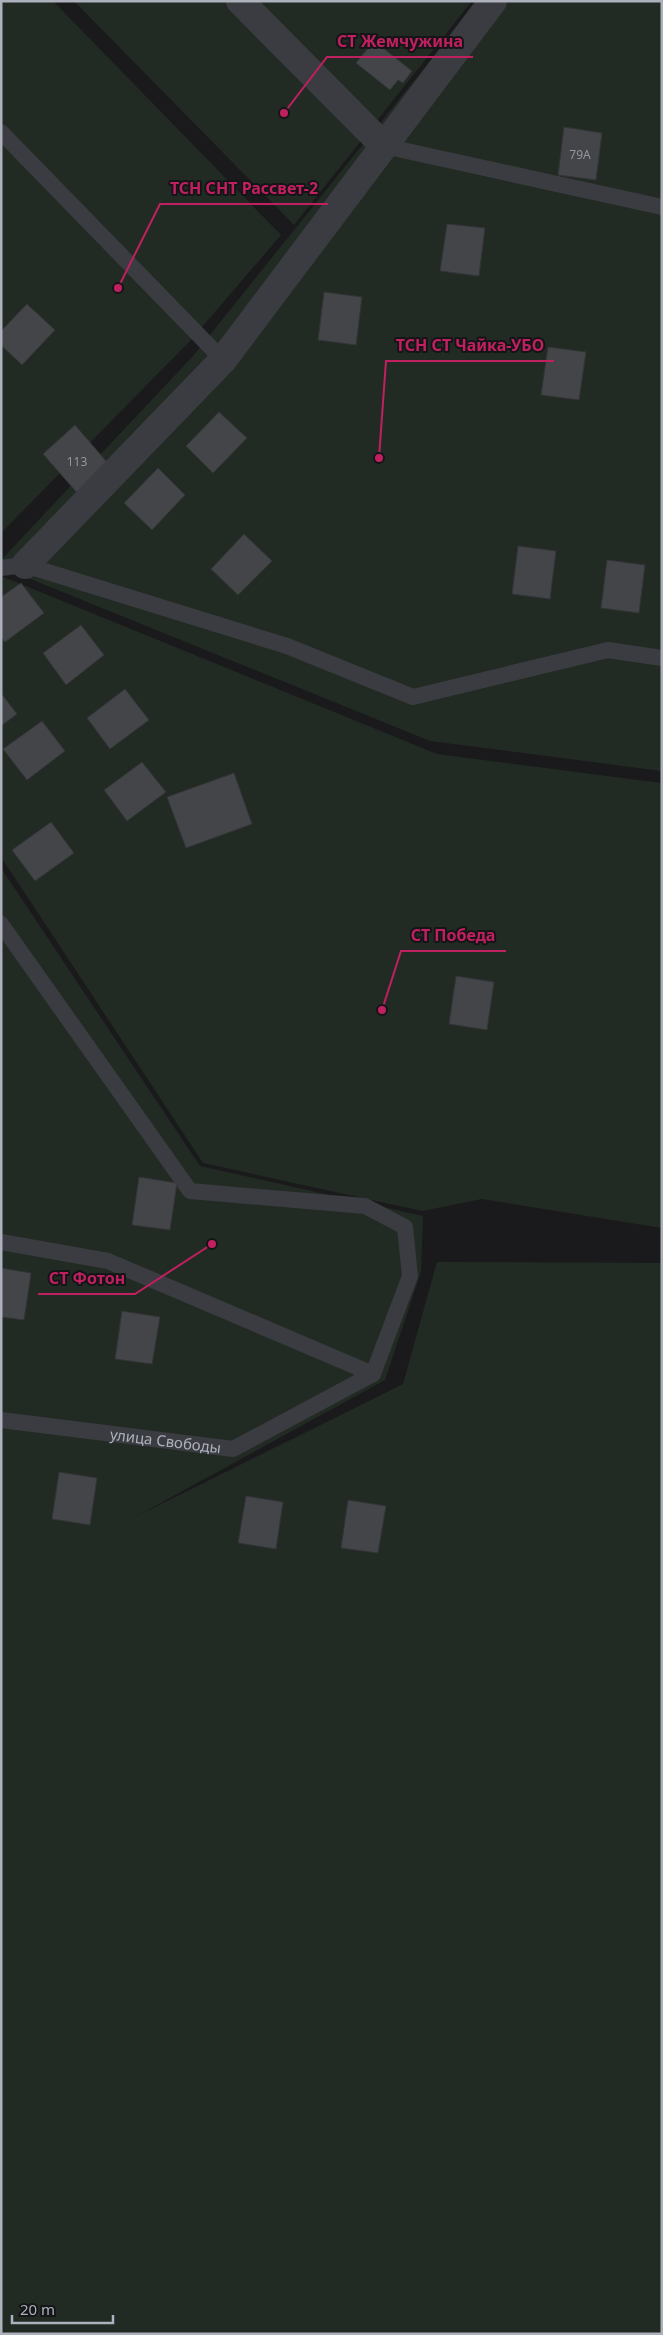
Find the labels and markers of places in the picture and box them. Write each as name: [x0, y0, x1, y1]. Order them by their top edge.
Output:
callout: СТ Жемчужина: [327, 26, 473, 57]
callout: ТСН СНТ Рассвет-2: [160, 173, 328, 204]
callout: ТСН СТ Чайка-УБО: [386, 330, 554, 361]
callout: СТ Победа: [401, 920, 506, 951]
callout: СТ Фотон: [38, 1263, 135, 1294]

